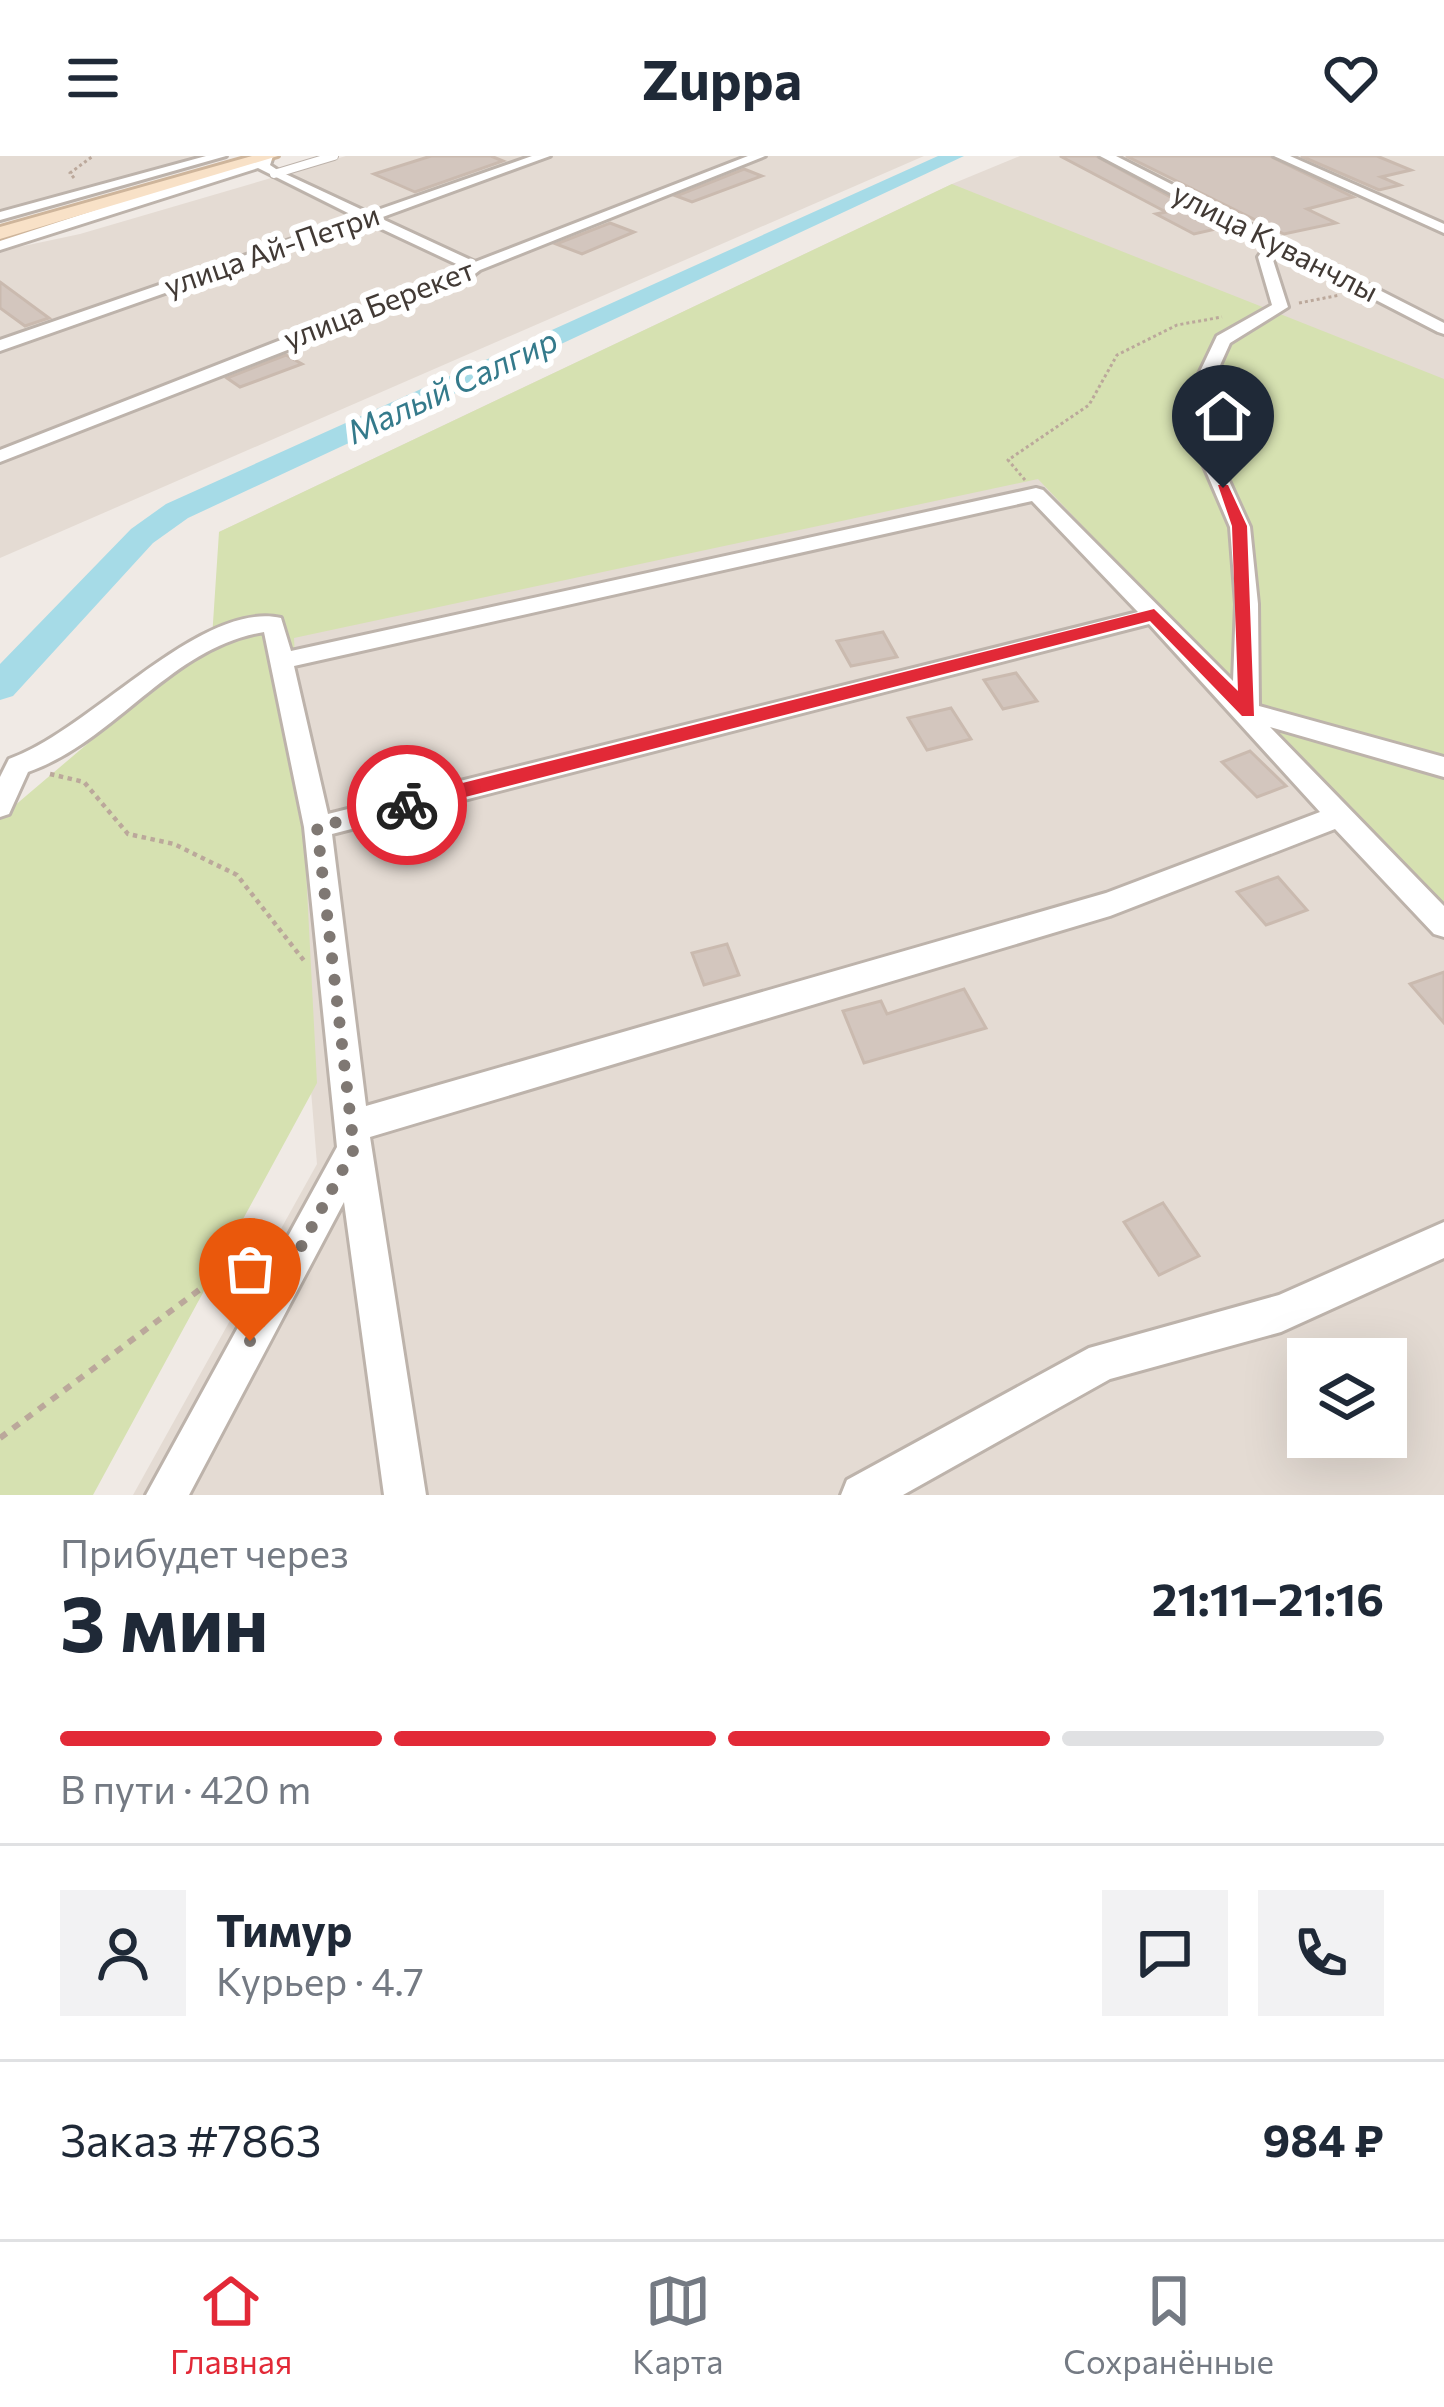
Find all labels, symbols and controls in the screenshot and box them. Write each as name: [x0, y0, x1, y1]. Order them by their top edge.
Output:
icon: menu: [60, 45, 126, 111]
text: Zuppa: [642, 45, 802, 111]
icon: heart: [1318, 45, 1384, 111]
street label: улица Куванчлы: [1167, 173, 1385, 309]
street label: улица Ай-Петри: [159, 194, 384, 303]
street label: улица Берекет: [278, 249, 479, 356]
water label: Малый Салгир: [339, 318, 563, 451]
pin: [1172, 365, 1274, 488]
icon: home: [1190, 383, 1256, 449]
courier: [347, 745, 467, 865]
icon: bike: [374, 772, 440, 838]
pin: [199, 1218, 301, 1341]
icon: bag: [217, 1236, 283, 1302]
map controls: [1287, 1338, 1407, 1458]
button: layers: [1287, 1338, 1407, 1458]
text: Прибудет через: [60, 1528, 349, 1576]
text: 21:11–21:16: [1152, 1570, 1384, 1625]
text: 3 мин: [60, 1573, 269, 1668]
text: В пути · 420 m: [60, 1764, 311, 1812]
button: person: [60, 1890, 186, 2016]
button: chat: [1102, 1890, 1228, 2016]
button: phone: [1258, 1890, 1384, 2016]
text: Тимур: [216, 1901, 352, 1956]
text: Курьер · 4.7: [216, 1956, 424, 2004]
text: Заказ #7863: [60, 2111, 321, 2166]
text: 984 ₽: [1263, 2111, 1384, 2166]
tab: Главная: [170, 2268, 292, 2381]
tab: Карта: [632, 2268, 723, 2381]
tab: Сохранённые: [1063, 2268, 1274, 2381]

